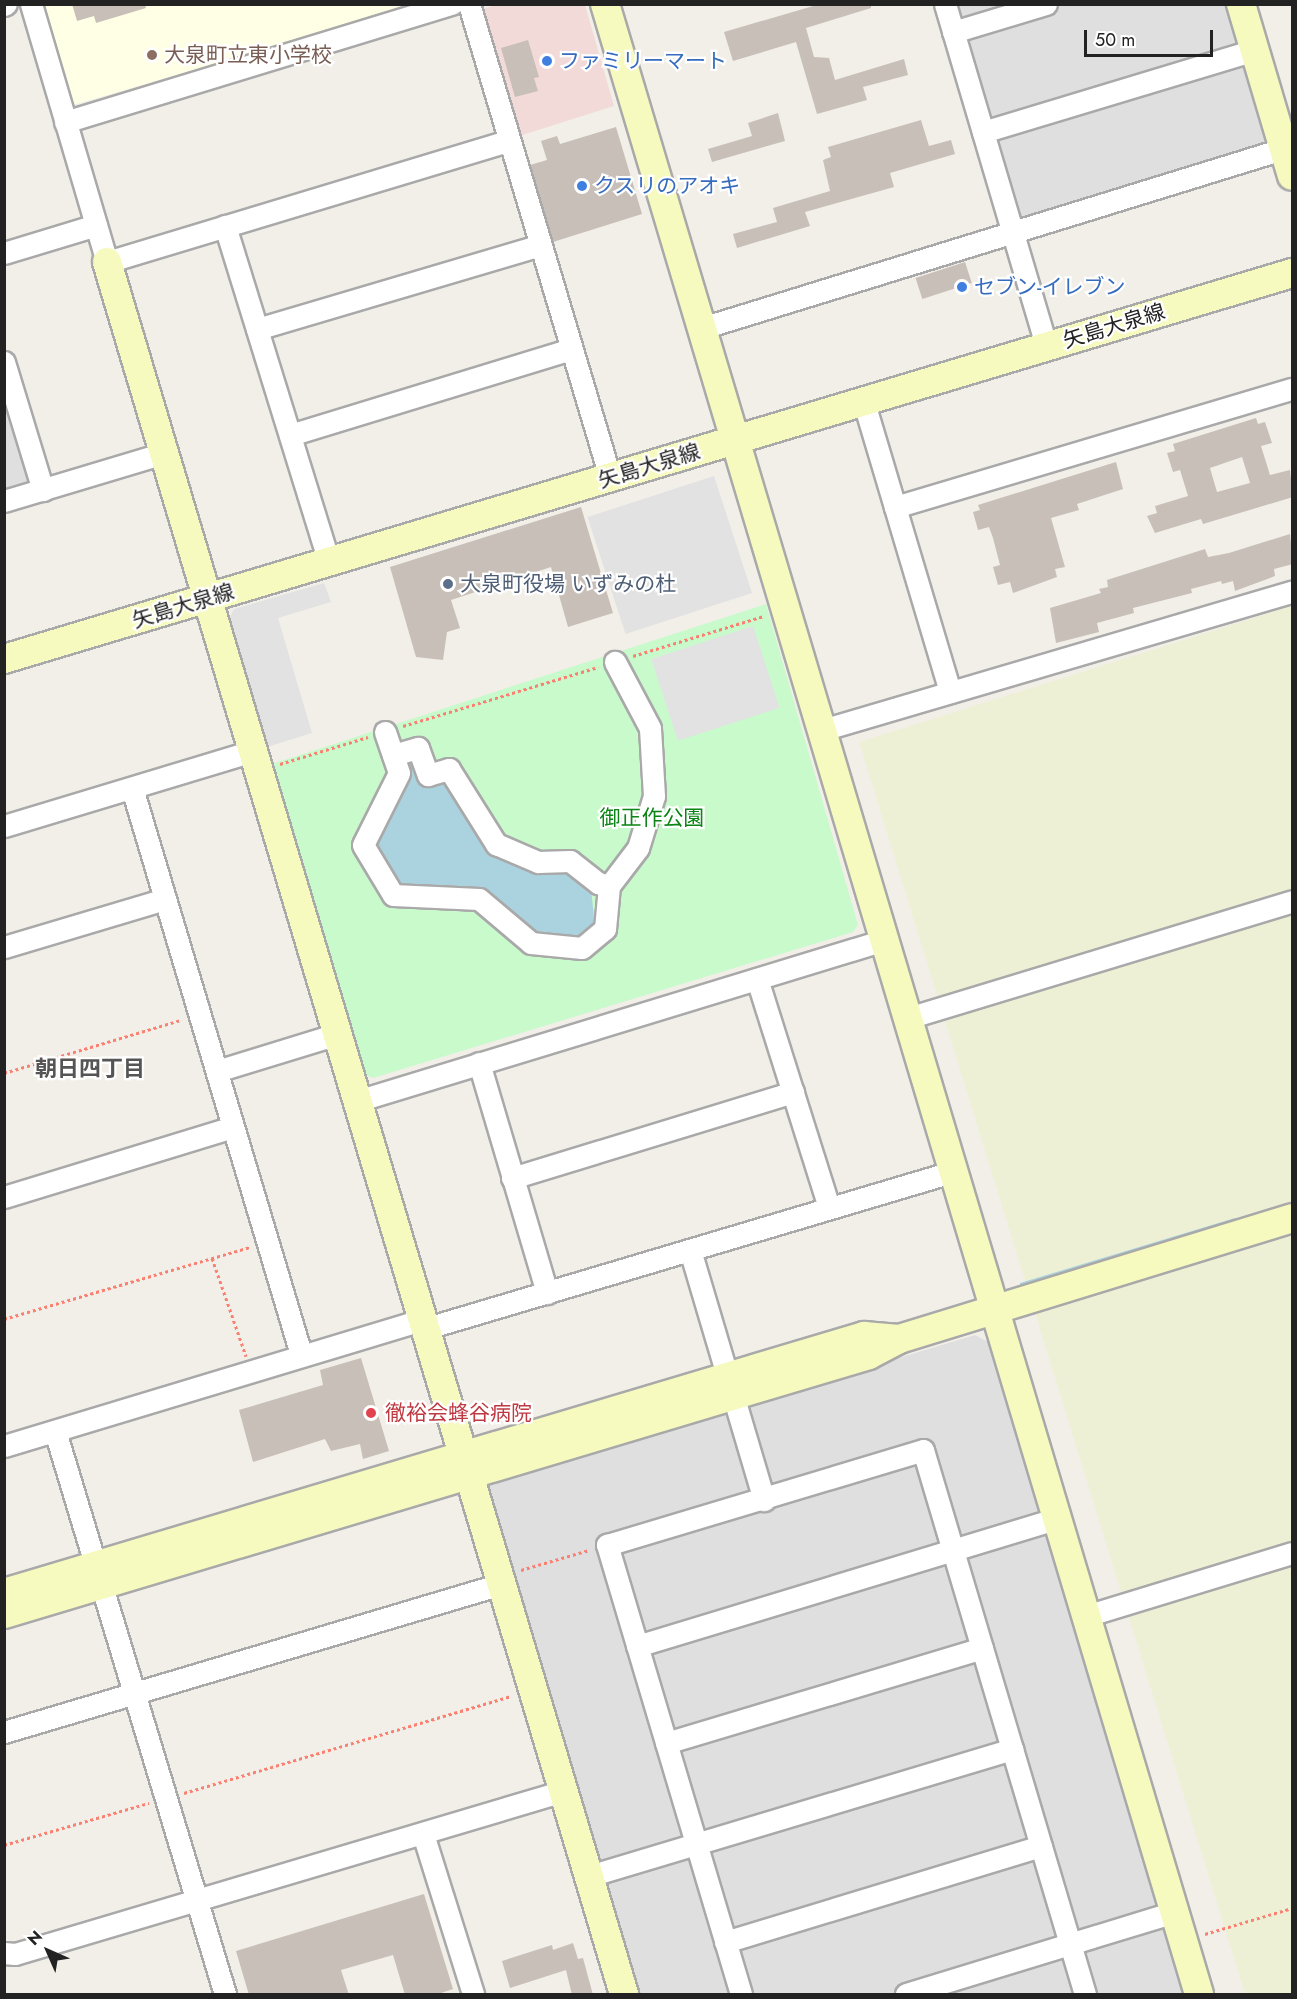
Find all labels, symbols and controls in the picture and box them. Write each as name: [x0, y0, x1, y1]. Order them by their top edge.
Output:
scale bar: [1087, 18, 1216, 56]
text: 50 m: [1095, 27, 1135, 53]
place label: 大泉町立東小学校: [164, 42, 332, 68]
marker: 大泉町立東小学校: [145, 48, 159, 62]
place label: ファミリーマート: [559, 48, 727, 74]
marker: ファミリーマート: [540, 54, 554, 68]
place label: クスリのアオキ: [594, 173, 741, 199]
marker: クスリのアオキ: [575, 179, 589, 193]
place label: セブン-イレブン: [974, 274, 1125, 300]
marker: セブン-イレブン: [955, 280, 969, 294]
street label: 矢島大泉線: [1060, 299, 1168, 353]
street label: 矢島大泉線: [595, 439, 703, 493]
place label: 大泉町役場 いずみの杜: [460, 571, 676, 597]
marker: 大泉町役場 いずみの杜: [441, 577, 455, 591]
street label: 矢島大泉線: [129, 579, 237, 633]
park label: 御正作公園: [600, 805, 704, 831]
district label: 朝日四丁目: [35, 1056, 145, 1082]
place label: 徹裕会蜂谷病院: [385, 1400, 532, 1426]
marker: 徹裕会蜂谷病院: [362, 1404, 380, 1422]
north arrow: [18, 1921, 78, 1981]
text: N: [22, 1925, 48, 1951]

